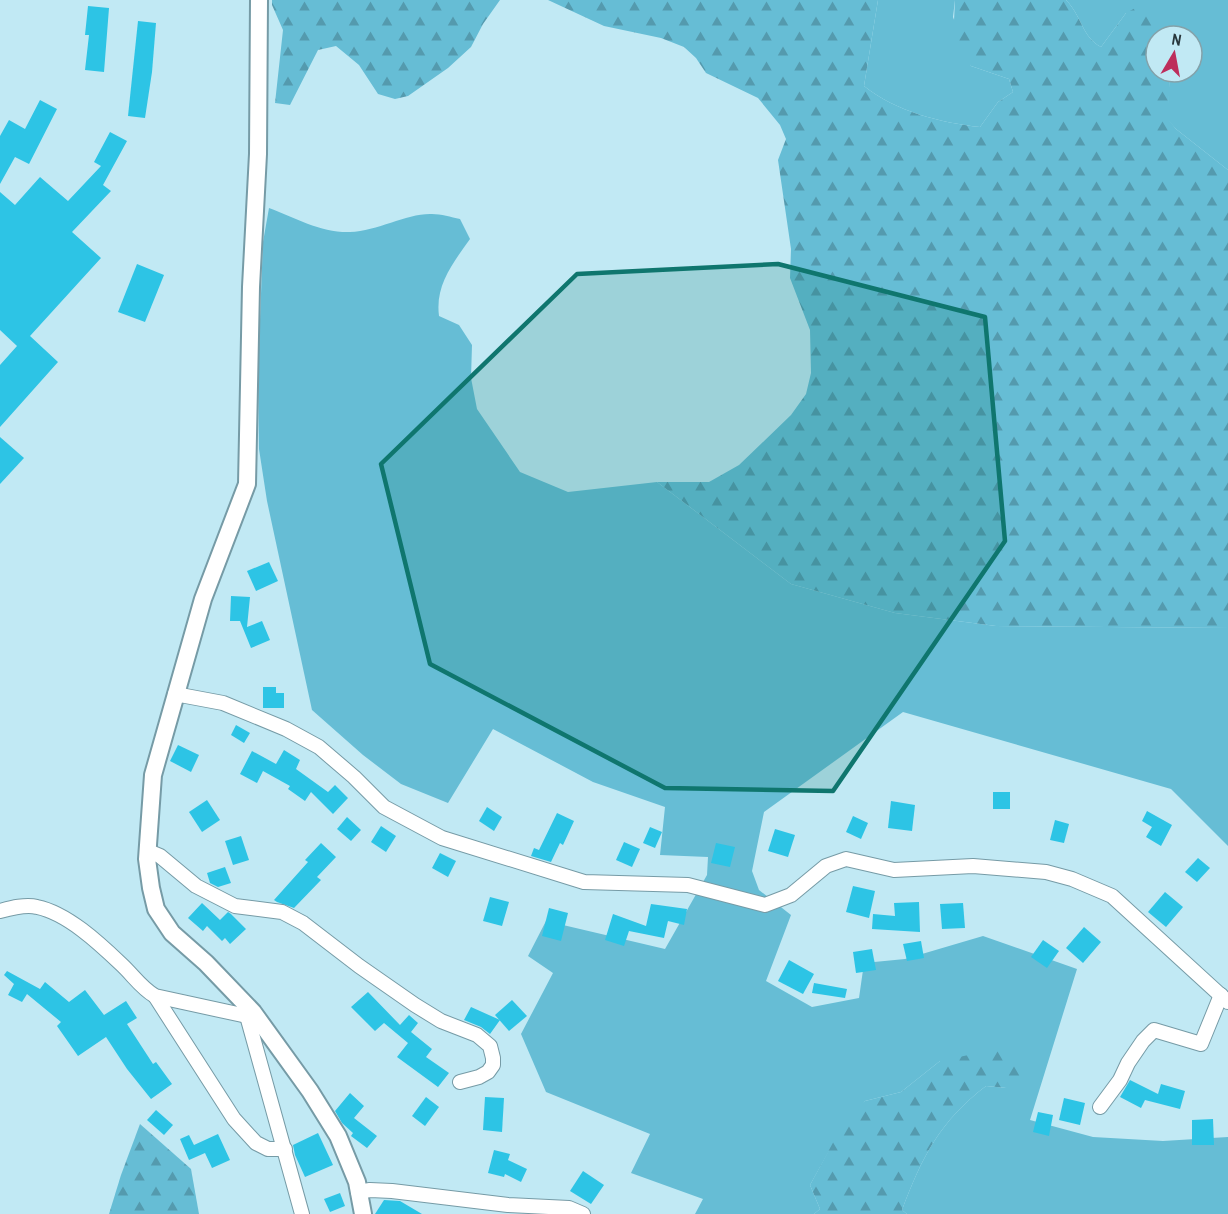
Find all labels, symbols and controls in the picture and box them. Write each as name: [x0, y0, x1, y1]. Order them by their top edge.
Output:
north arrow: [1144, 24, 1204, 84]
text: N: [1170, 28, 1183, 51]

